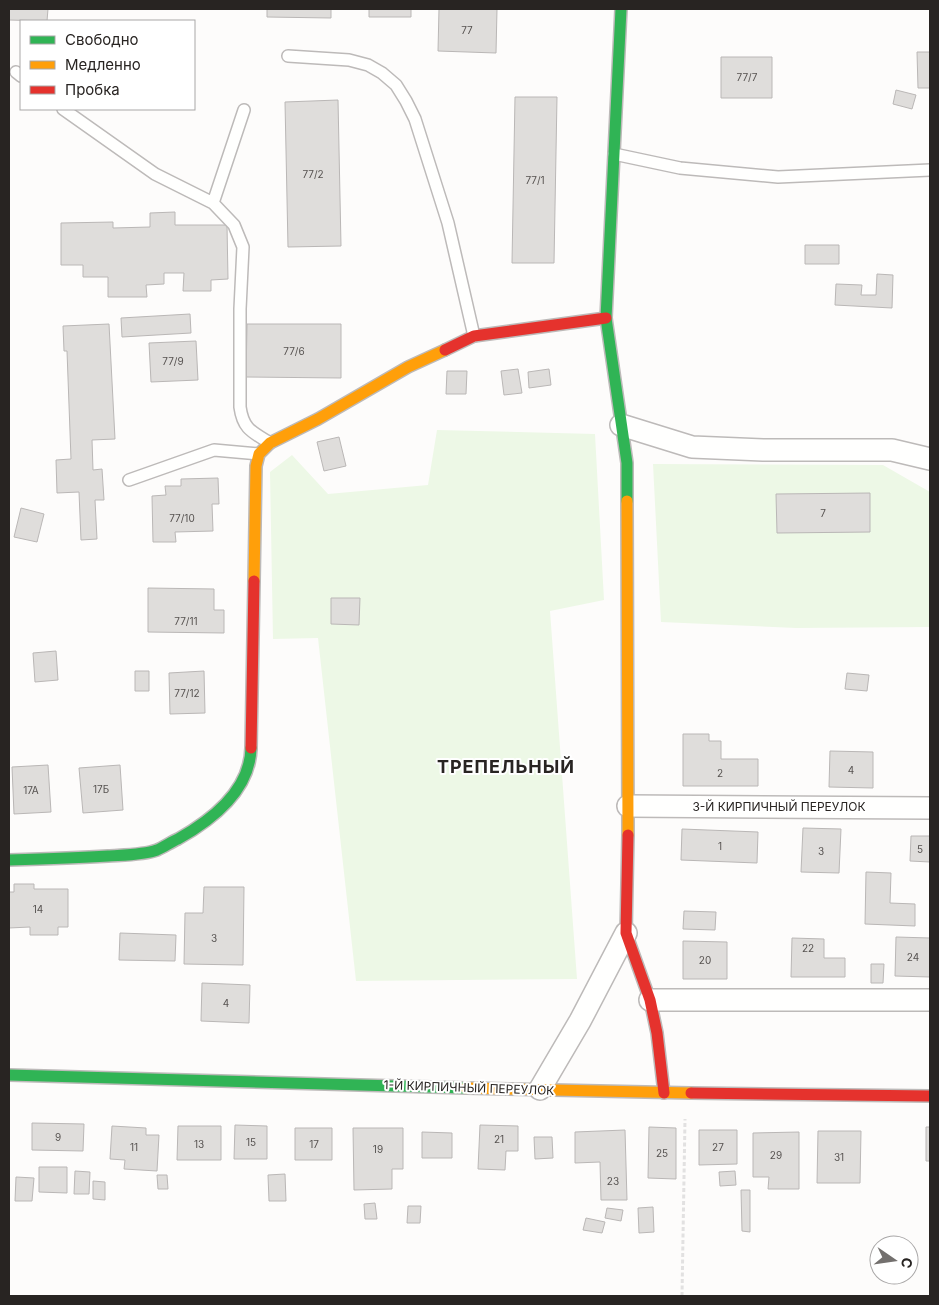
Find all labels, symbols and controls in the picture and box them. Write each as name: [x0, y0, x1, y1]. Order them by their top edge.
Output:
legend: [20, 20, 195, 110]
house number: 77: [461, 24, 473, 36]
text: Свободно: [65, 30, 139, 49]
text: Медленно: [65, 55, 141, 74]
house number: 77/7: [737, 71, 758, 83]
text: Пробка: [65, 80, 120, 99]
house number: 77/2: [302, 168, 324, 180]
house number: 77/1: [525, 174, 545, 186]
house number: 77/6: [283, 345, 305, 357]
house number: 77/9: [162, 355, 184, 367]
house number: 7: [820, 507, 826, 519]
house number: 77/10: [169, 512, 195, 524]
house number: 77/11: [174, 615, 198, 627]
house number: 77/12: [174, 687, 200, 699]
district label: ТРЕПЕЛЬНЫЙ: [437, 756, 575, 777]
house number: 4: [848, 764, 854, 776]
house number: 2: [717, 767, 723, 779]
house number: 17Б: [93, 783, 109, 795]
house number: 17А: [23, 784, 39, 796]
street label: 3-Й КИРПИЧНЫЙ ПЕРЕУЛОК: [692, 799, 866, 814]
house number: 1: [718, 840, 722, 852]
house number: 5: [917, 843, 923, 855]
house number: 3: [818, 845, 824, 857]
house number: 14: [33, 903, 43, 915]
house number: 3: [211, 932, 217, 944]
house number: 22: [802, 942, 814, 954]
house number: 24: [907, 951, 919, 963]
house number: 20: [699, 954, 711, 966]
house number: 4: [223, 997, 229, 1009]
street label: 1-Й КИРПИЧНЫЙ ПЕРЕУЛОК: [383, 1077, 555, 1098]
house number: 9: [55, 1131, 61, 1143]
house number: 21: [494, 1133, 504, 1145]
house number: 15: [246, 1136, 256, 1148]
house number: 13: [194, 1138, 204, 1150]
house number: 17: [309, 1138, 319, 1150]
house number: 11: [130, 1141, 138, 1153]
house number: 27: [712, 1141, 724, 1153]
house number: 19: [373, 1143, 383, 1155]
house number: 25: [656, 1147, 668, 1159]
house number: 29: [770, 1149, 782, 1161]
house number: 31: [834, 1151, 844, 1163]
house number: 23: [607, 1175, 619, 1187]
north arrow: [869, 1235, 919, 1285]
text: С: [898, 1256, 917, 1270]

